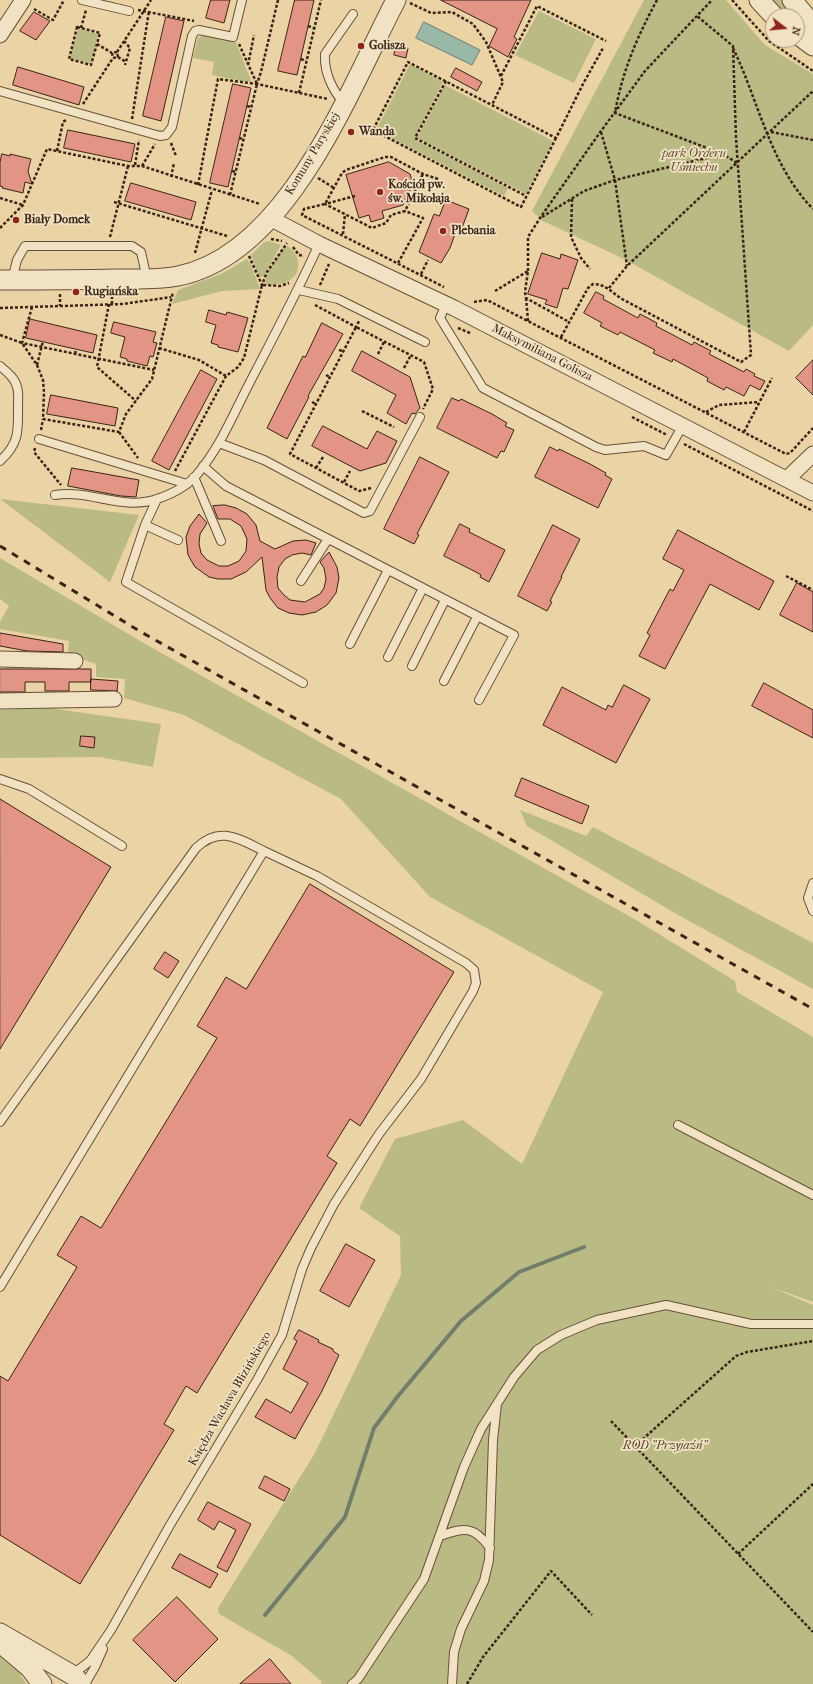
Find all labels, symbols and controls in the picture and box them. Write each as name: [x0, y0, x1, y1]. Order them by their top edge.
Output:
north arrow: [765, 8, 805, 48]
text: N: [789, 25, 803, 37]
place label: Golisza: [369, 39, 406, 53]
marker: Golisza: [356, 41, 366, 51]
street label: Komuny Paryskiej: [283, 110, 343, 198]
place label: Wanda: [359, 125, 395, 139]
marker: Wanda: [346, 127, 356, 137]
park label: park Orderu Uśmiechu: [662, 147, 726, 175]
place label: Kościół pw. św. Mikołaja: [388, 178, 450, 206]
marker: Kościół pw. św. Mikołaja: [375, 187, 385, 197]
place label: Biały Domek: [24, 213, 90, 227]
marker: Biały Domek: [11, 215, 21, 225]
place label: Plebania: [451, 224, 495, 238]
marker: Plebania: [438, 226, 448, 236]
place label: Rugiańska: [84, 285, 138, 299]
marker: Rugiańska: [71, 287, 81, 297]
street label: Maksymiliana Golisza: [489, 321, 595, 385]
street label: Księdza Wacława Blizińskiego: [186, 1329, 274, 1469]
park label: ROD "Przyjaźń": [623, 1439, 707, 1453]

